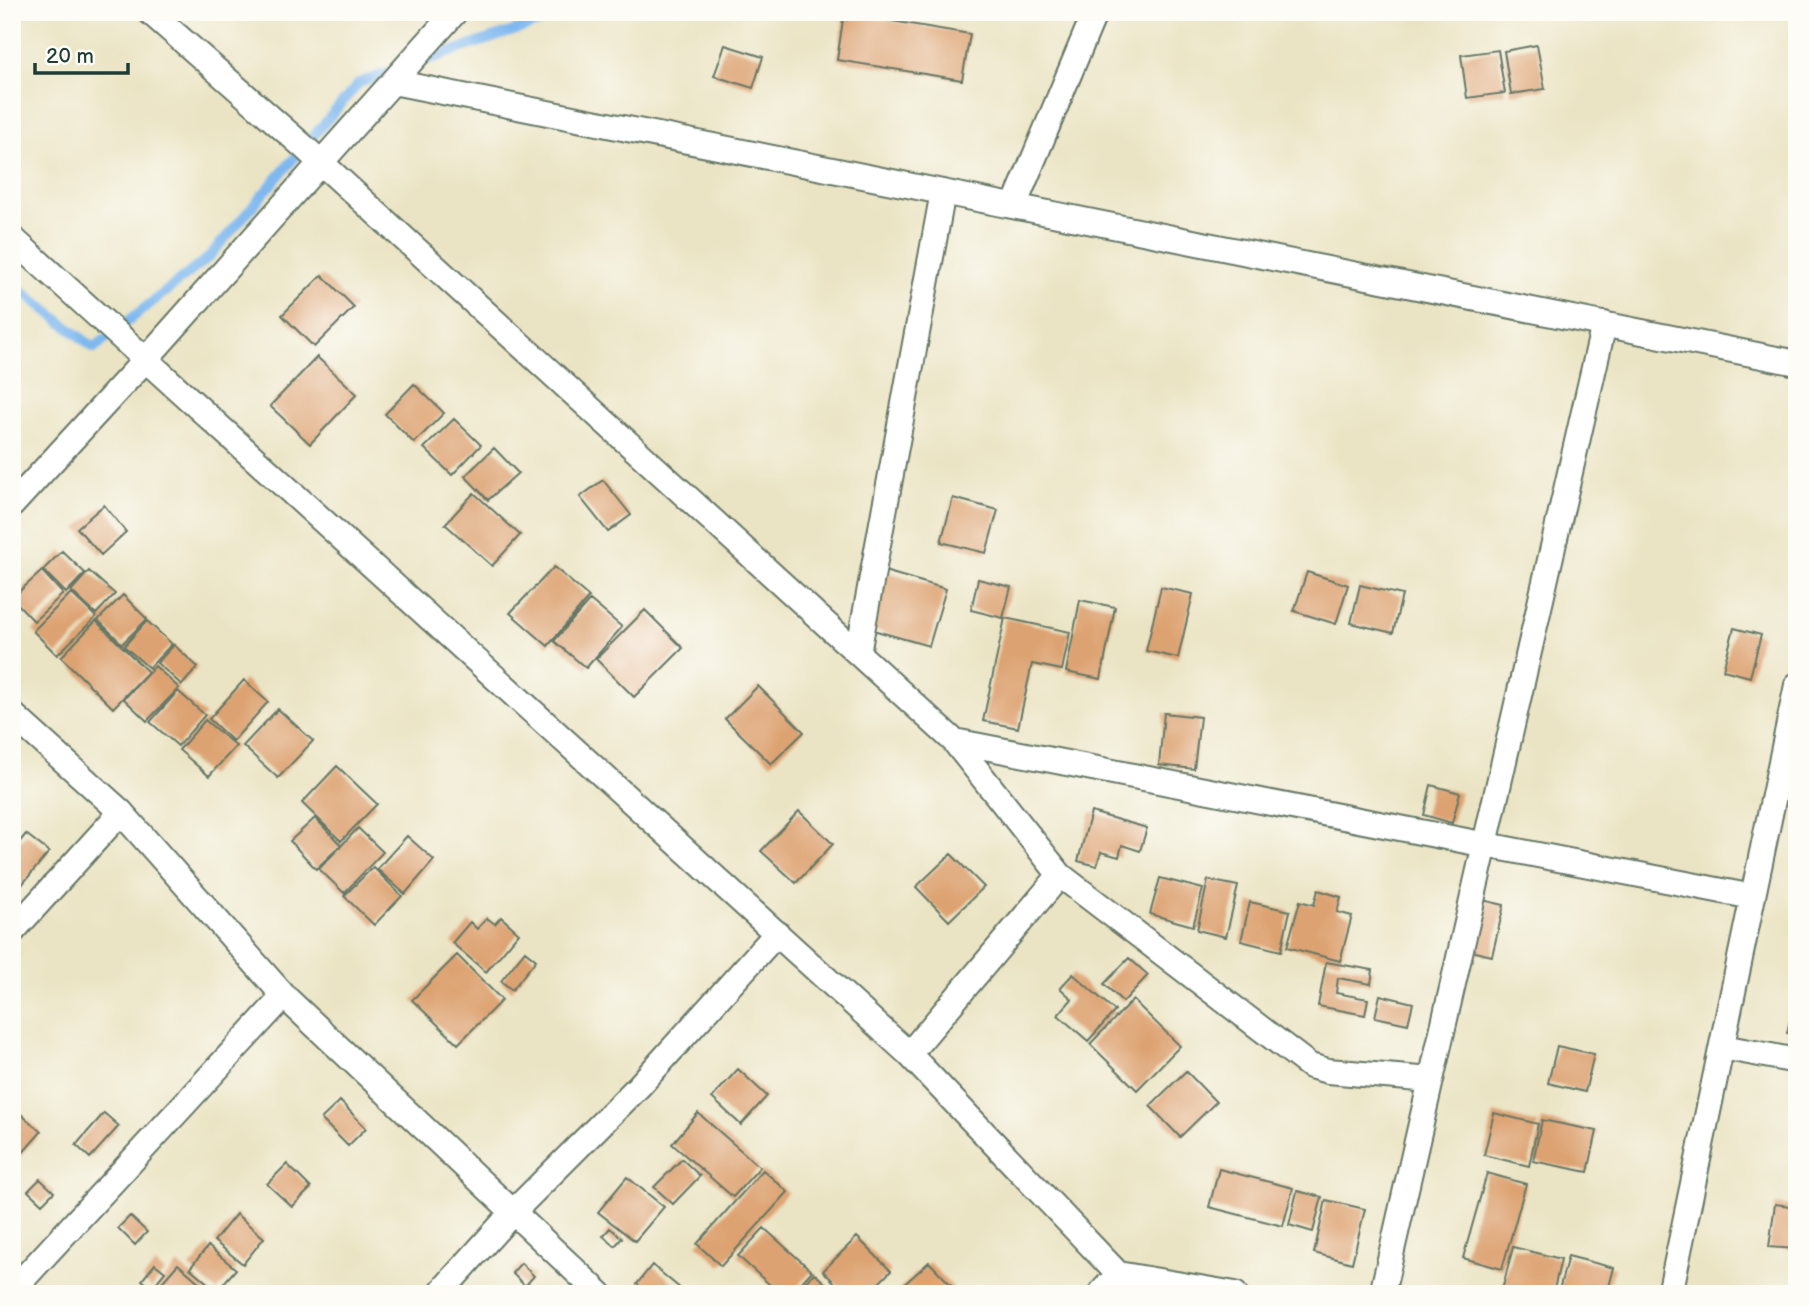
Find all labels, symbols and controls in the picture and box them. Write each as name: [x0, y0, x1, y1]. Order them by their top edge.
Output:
scale bar: [35, 32, 128, 76]
text: 20 m: [46, 44, 94, 69]

